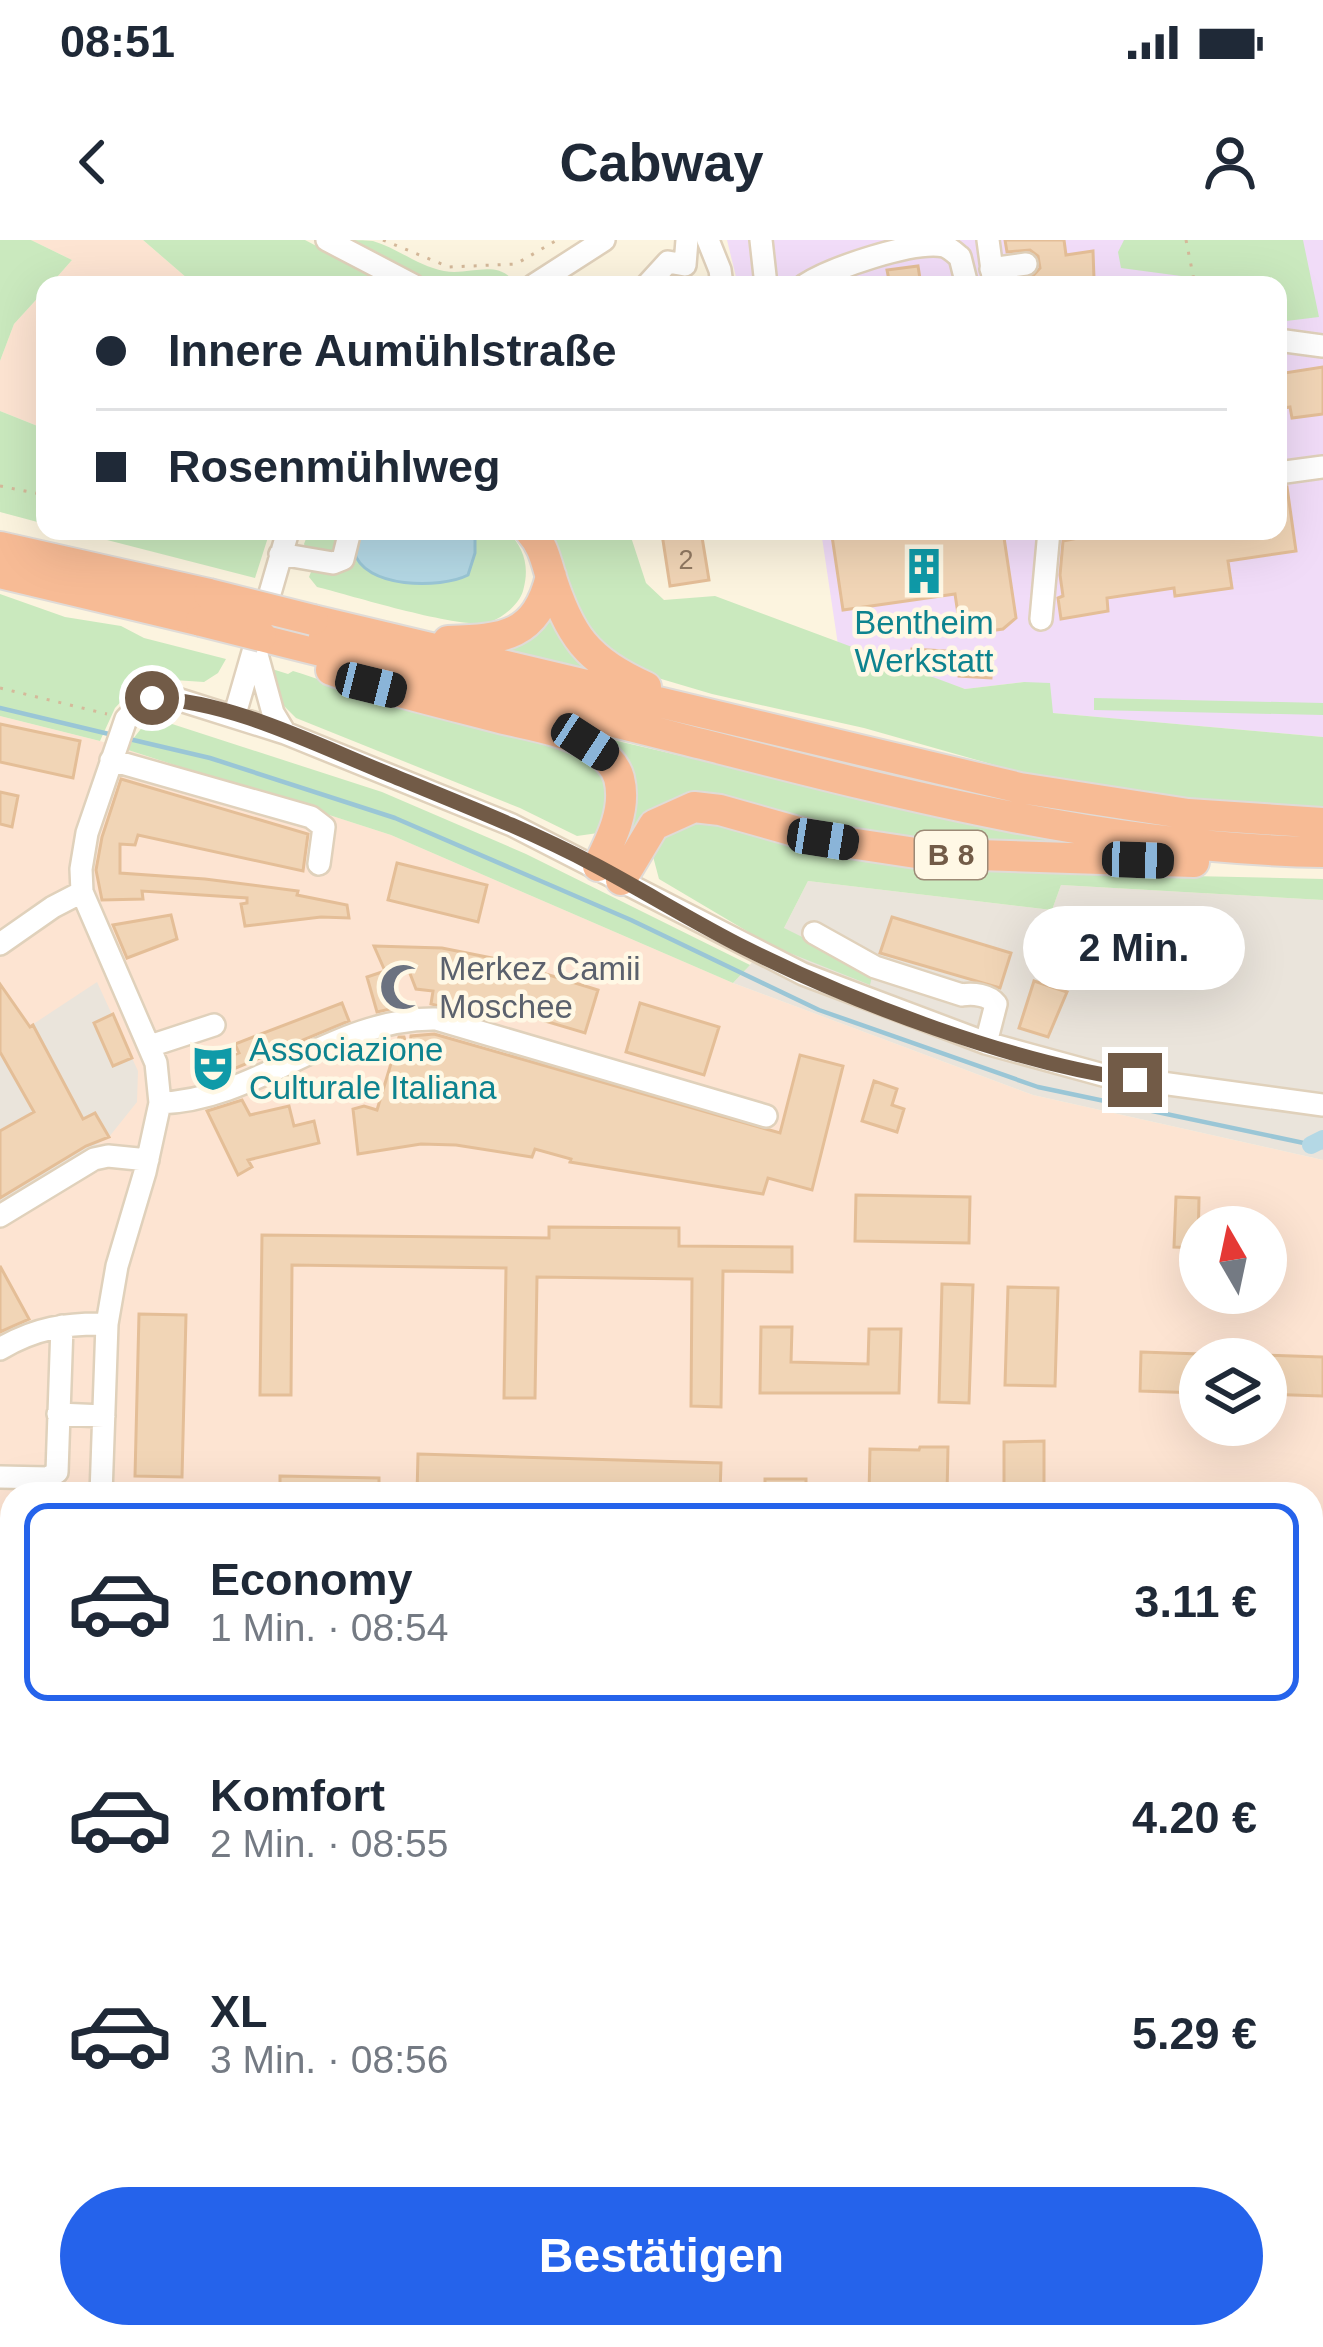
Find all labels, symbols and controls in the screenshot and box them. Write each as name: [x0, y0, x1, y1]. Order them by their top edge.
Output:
text: 08:51: [60, 16, 175, 67]
icon: back: [60, 129, 126, 195]
icon: person: [1197, 129, 1263, 195]
text: Cabway: [559, 132, 764, 192]
text: Innere Aumühlstraße: [168, 325, 616, 376]
text: Rosenmühlweg: [168, 441, 501, 492]
house number: 2: [678, 545, 694, 575]
building icon: Bentheim Werkstatt: [899, 546, 949, 596]
place label: Bentheim Werkstatt: [854, 604, 994, 679]
car: [332, 659, 410, 711]
route start: [125, 671, 179, 725]
car: [545, 707, 625, 777]
car: [785, 816, 861, 862]
road number: B 8: [915, 831, 987, 879]
car: [1101, 841, 1175, 879]
callout: 2 Min.: [1024, 906, 1246, 990]
text: 2 Min.: [1079, 926, 1189, 969]
place label: Merkez Camii Moschee: [439, 950, 641, 1025]
mosque icon: Merkez Camii Moschee: [378, 962, 428, 1012]
place label: Associazione Culturale Italiana: [249, 1031, 497, 1106]
theatre icon: Associazione Culturale Italiana: [188, 1043, 238, 1093]
route end: [1108, 1053, 1162, 1107]
north arrow: [1179, 1206, 1287, 1314]
map controls: [1179, 1206, 1287, 1446]
button: layers: [1179, 1338, 1287, 1446]
icon: car: [66, 1548, 174, 1656]
text: Economy: [210, 1554, 413, 1605]
text: 3.11 €: [1134, 1576, 1257, 1627]
text: 1 Min. · 08:54: [210, 1606, 448, 1649]
icon: car: [66, 1764, 174, 1872]
text: Komfort: [210, 1770, 385, 1821]
text: 4.20 €: [1132, 1792, 1257, 1843]
text: 2 Min. · 08:55: [210, 1822, 448, 1865]
icon: car: [66, 1980, 174, 2088]
text: XL: [210, 1986, 268, 2037]
text: 5.29 €: [1132, 2008, 1257, 2059]
text: 3 Min. · 08:56: [210, 2038, 448, 2081]
button: Bestätigen: [60, 2187, 1263, 2325]

